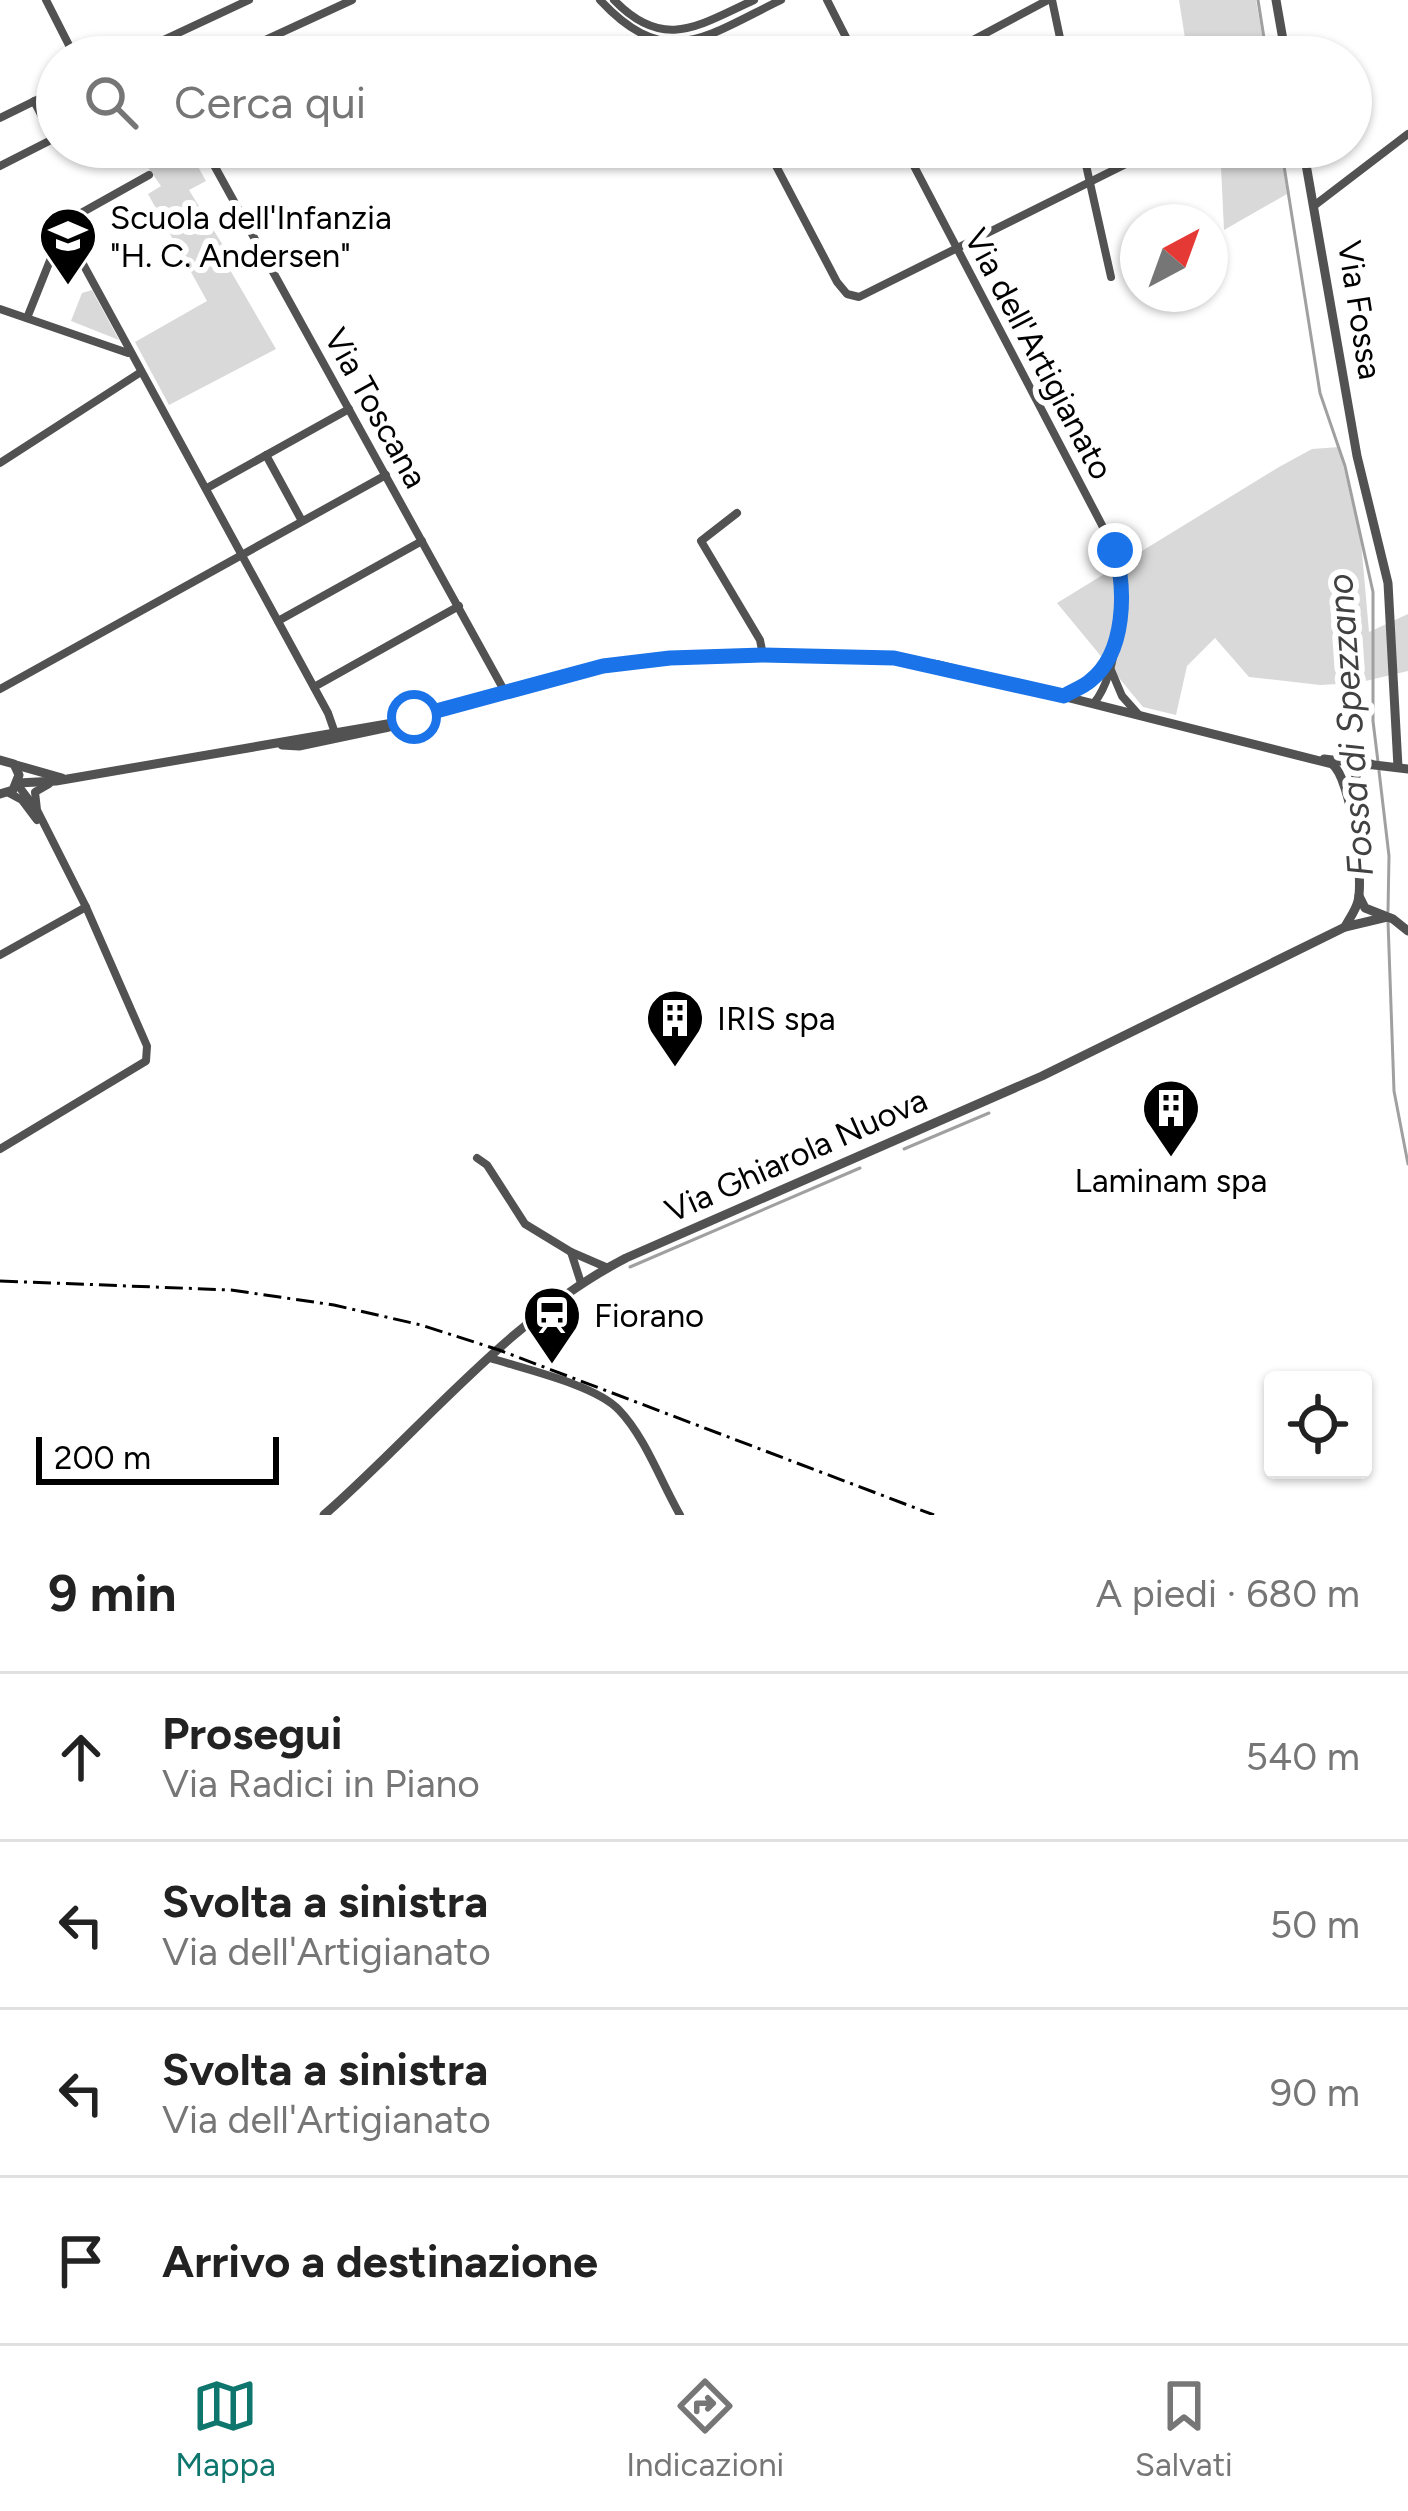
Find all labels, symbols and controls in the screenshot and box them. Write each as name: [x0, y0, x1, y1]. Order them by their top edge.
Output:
search box: [36, 36, 1372, 168]
icon: search: [78, 69, 144, 135]
text: Cerca qui: [174, 75, 366, 129]
place label: Scuola dell'Infanzia "H. C. Andersen": [110, 198, 392, 275]
north arrow: [1120, 204, 1228, 312]
school or university icon: Scuola dell'Infanzia "H. C. Andersen": [37, 205, 99, 287]
street label: Via dell'Artigianato: [956, 222, 1122, 486]
street label: Via Fossa: [1330, 238, 1390, 382]
street label: Via Toscana: [316, 322, 436, 494]
route end: [1088, 523, 1142, 577]
water label: Fossa di Spezzano: [1318, 572, 1382, 878]
route start: [387, 690, 441, 744]
building icon: IRIS spa: [644, 987, 706, 1069]
place label: IRIS spa: [717, 999, 836, 1038]
building icon: Laminam spa: [1140, 1077, 1202, 1159]
street label: Via Ghiarola Nuova: [659, 1080, 933, 1230]
place label: Laminam spa: [1075, 1161, 1267, 1200]
station icon: Fiorano: [521, 1284, 583, 1366]
place label: Fiorano: [594, 1296, 704, 1335]
map controls: [1264, 1371, 1372, 1479]
button: locate: [1264, 1371, 1372, 1479]
scale bar: [36, 1431, 279, 1484]
text: 200 m: [54, 1438, 151, 1477]
text: 9 min: [48, 1563, 177, 1624]
text: A piedi · 680 m: [1096, 1570, 1360, 1617]
text: Prosegui: [162, 1706, 343, 1760]
icon: ahead: [48, 1724, 114, 1790]
text: 540 m: [1246, 1733, 1360, 1780]
text: Via Radici in Piano: [162, 1760, 480, 1807]
text: Svolta a sinistra: [162, 1874, 488, 1928]
icon: left: [48, 1892, 114, 1958]
text: 50 m: [1270, 1901, 1360, 1948]
text: Via dell'Artigianato: [162, 1928, 491, 1975]
text: Svolta a sinistra: [162, 2042, 488, 2096]
icon: left: [48, 2060, 114, 2126]
text: 90 m: [1270, 2069, 1360, 2116]
text: Via dell'Artigianato: [162, 2096, 491, 2143]
icon: arrive: [48, 2228, 114, 2294]
text: Arrivo a destinazione: [162, 2234, 598, 2288]
tab: Mappa: [175, 2373, 276, 2484]
tab: Indicazioni: [626, 2373, 784, 2484]
tab: Salvati: [1135, 2373, 1233, 2484]

